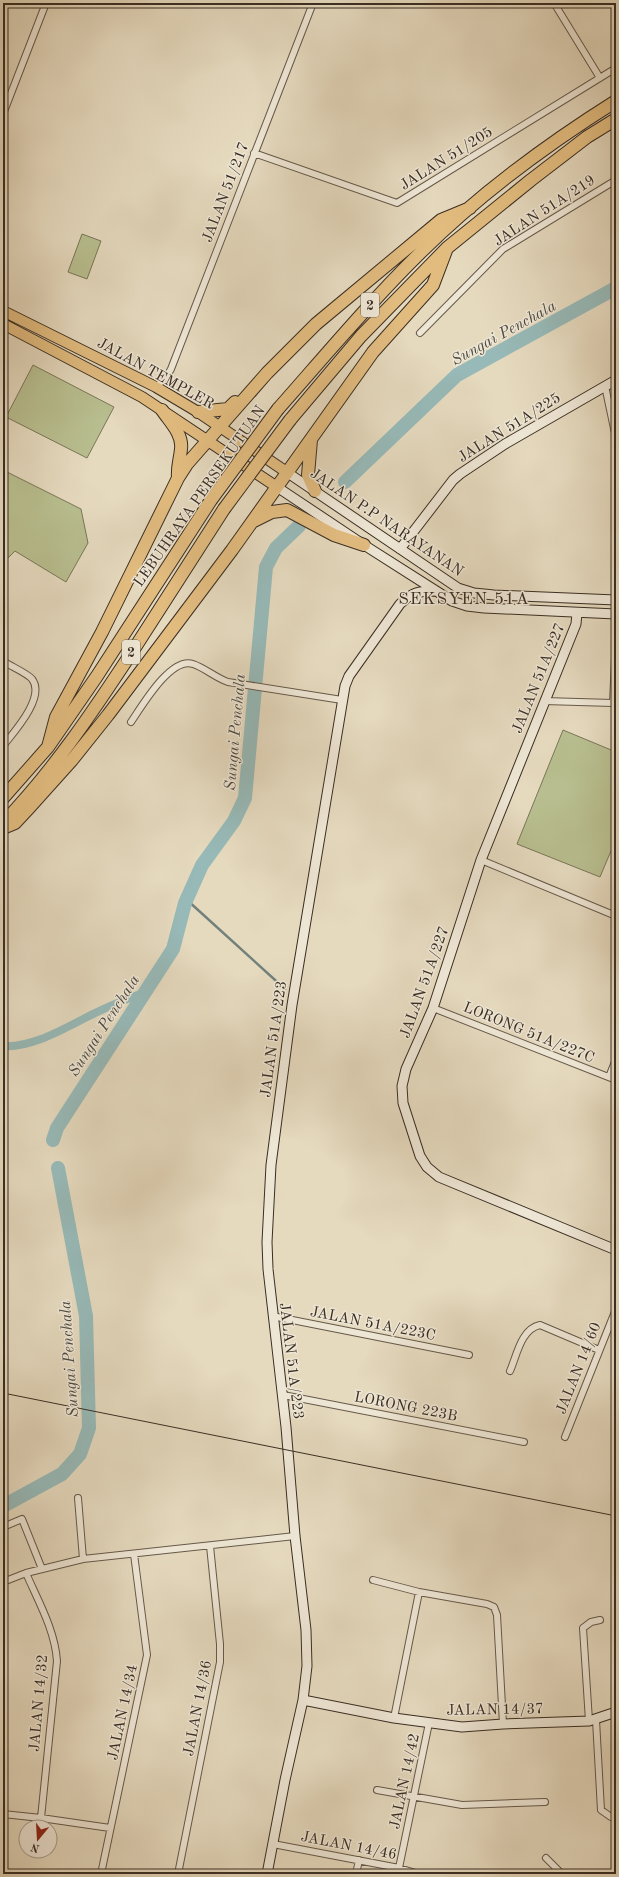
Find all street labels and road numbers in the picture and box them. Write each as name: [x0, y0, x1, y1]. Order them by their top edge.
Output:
street label: JALAN 51/205: [398, 125, 496, 194]
street label: JALAN 51/217: [200, 140, 252, 245]
street label: JALAN 51A/219: [491, 173, 598, 250]
road number: 2: [361, 293, 379, 317]
street label: JALAN TEMPLER: [94, 336, 216, 413]
street label: JALAN 51A/225: [456, 391, 564, 466]
street label: LEBUHRAYA PERSEKUTUAN: [132, 403, 269, 590]
street label: JALAN P.P NARAYANAN: [307, 466, 466, 580]
street label: JALAN 51A/227: [510, 621, 568, 736]
road number: 2: [122, 640, 140, 664]
street label: JALAN 51A/227: [398, 925, 453, 1040]
street label: JALAN 51A/223: [259, 980, 290, 1098]
street label: LORONG 51A/227C: [461, 1000, 596, 1067]
street label: JALAN 51A/223: [276, 1302, 305, 1420]
street label: JALAN 51A/223C: [309, 1305, 437, 1344]
street label: JALAN 14/60: [554, 1321, 605, 1417]
street label: LORONG 223B: [353, 1390, 459, 1425]
street label: JALAN 14/32: [28, 1654, 51, 1752]
street label: JALAN 14/36: [182, 1659, 215, 1758]
street label: JALAN 14/34: [106, 1663, 141, 1762]
street label: JALAN 14/37: [446, 1702, 544, 1719]
street label: JALAN 14/42: [388, 1732, 423, 1831]
street label: JALAN 14/46: [299, 1830, 398, 1863]

